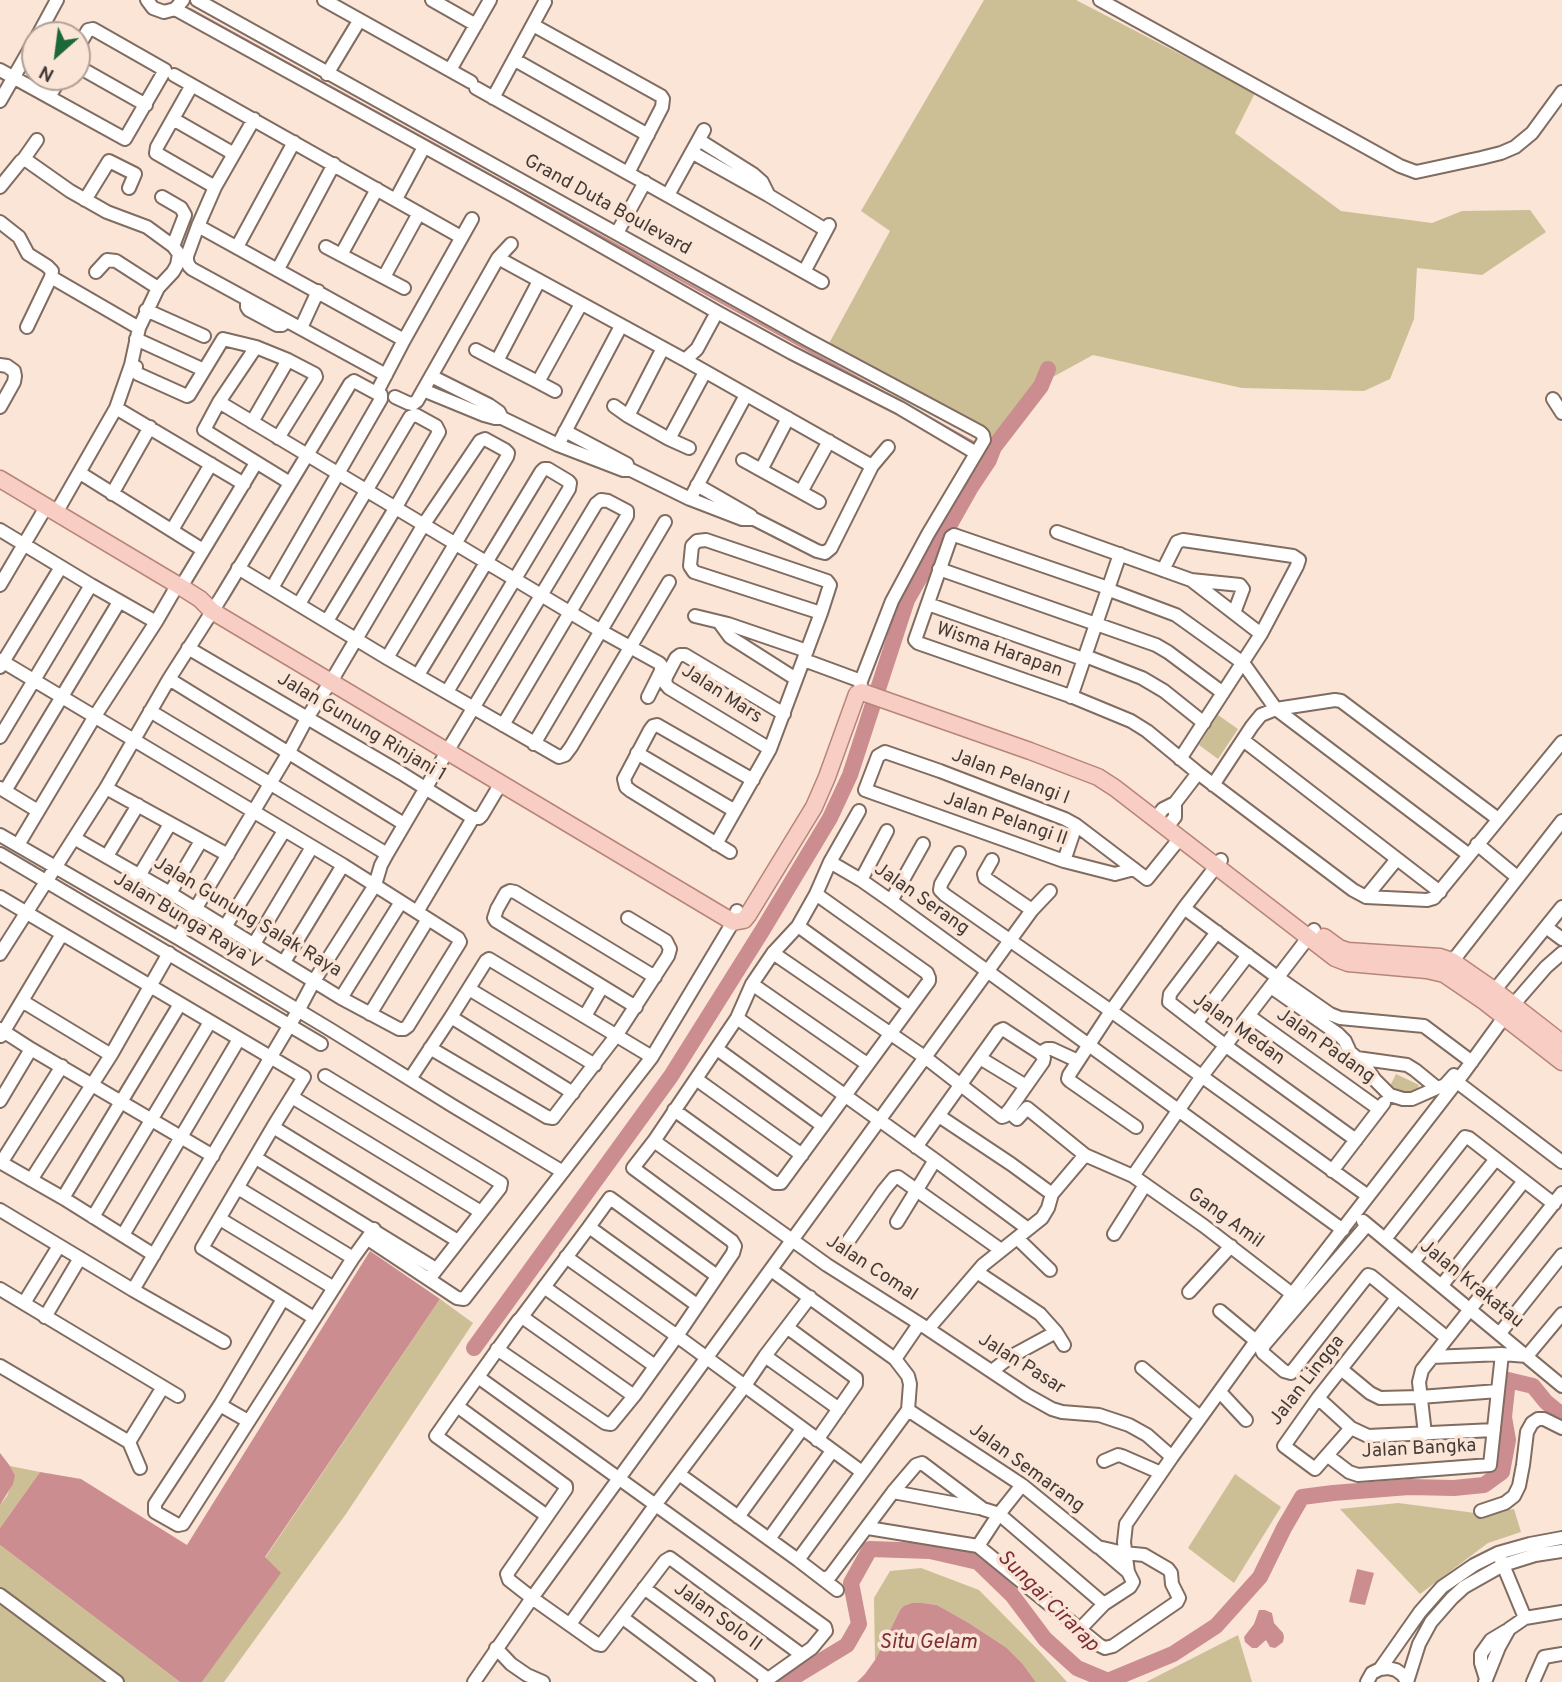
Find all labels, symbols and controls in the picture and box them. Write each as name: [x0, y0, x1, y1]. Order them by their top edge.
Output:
north arrow: [21, 21, 91, 91]
text: N: [35, 59, 59, 87]
street label: Grand Duta Boulevard: [519, 151, 695, 261]
street label: Wisma Harapan: [933, 619, 1065, 683]
street label: Jalan Mars: [676, 660, 766, 730]
street label: Jalan Gunung Rinjani 1: [272, 668, 450, 788]
street label: Jalan Pelangi I: [948, 745, 1072, 811]
street label: Jalan Pelangi II: [940, 788, 1070, 852]
street label: Jalan Gunung Salak Raya: [149, 853, 345, 983]
street label: Jalan Serang: [869, 859, 973, 941]
street label: Jalan Bunga Raya V: [109, 869, 265, 975]
street label: Jalan Medan: [1188, 989, 1288, 1071]
street label: Jalan Padang: [1271, 1005, 1379, 1089]
street label: Gang Amil: [1183, 1184, 1267, 1254]
street label: Jalan Comal: [821, 1231, 921, 1307]
street label: Jalan Krakatau: [1414, 1236, 1528, 1334]
street label: Jalan Pasar: [973, 1329, 1069, 1401]
street label: Jalan Lingga: [1266, 1331, 1350, 1431]
street label: Jalan Semarang: [964, 1419, 1088, 1519]
street label: Jalan Bangka: [1361, 1436, 1477, 1464]
water label: Sungai Cirarap: [991, 1546, 1103, 1658]
street label: Jalan Solo II: [669, 1578, 765, 1658]
water label: Situ Gelam: [879, 1631, 977, 1657]

